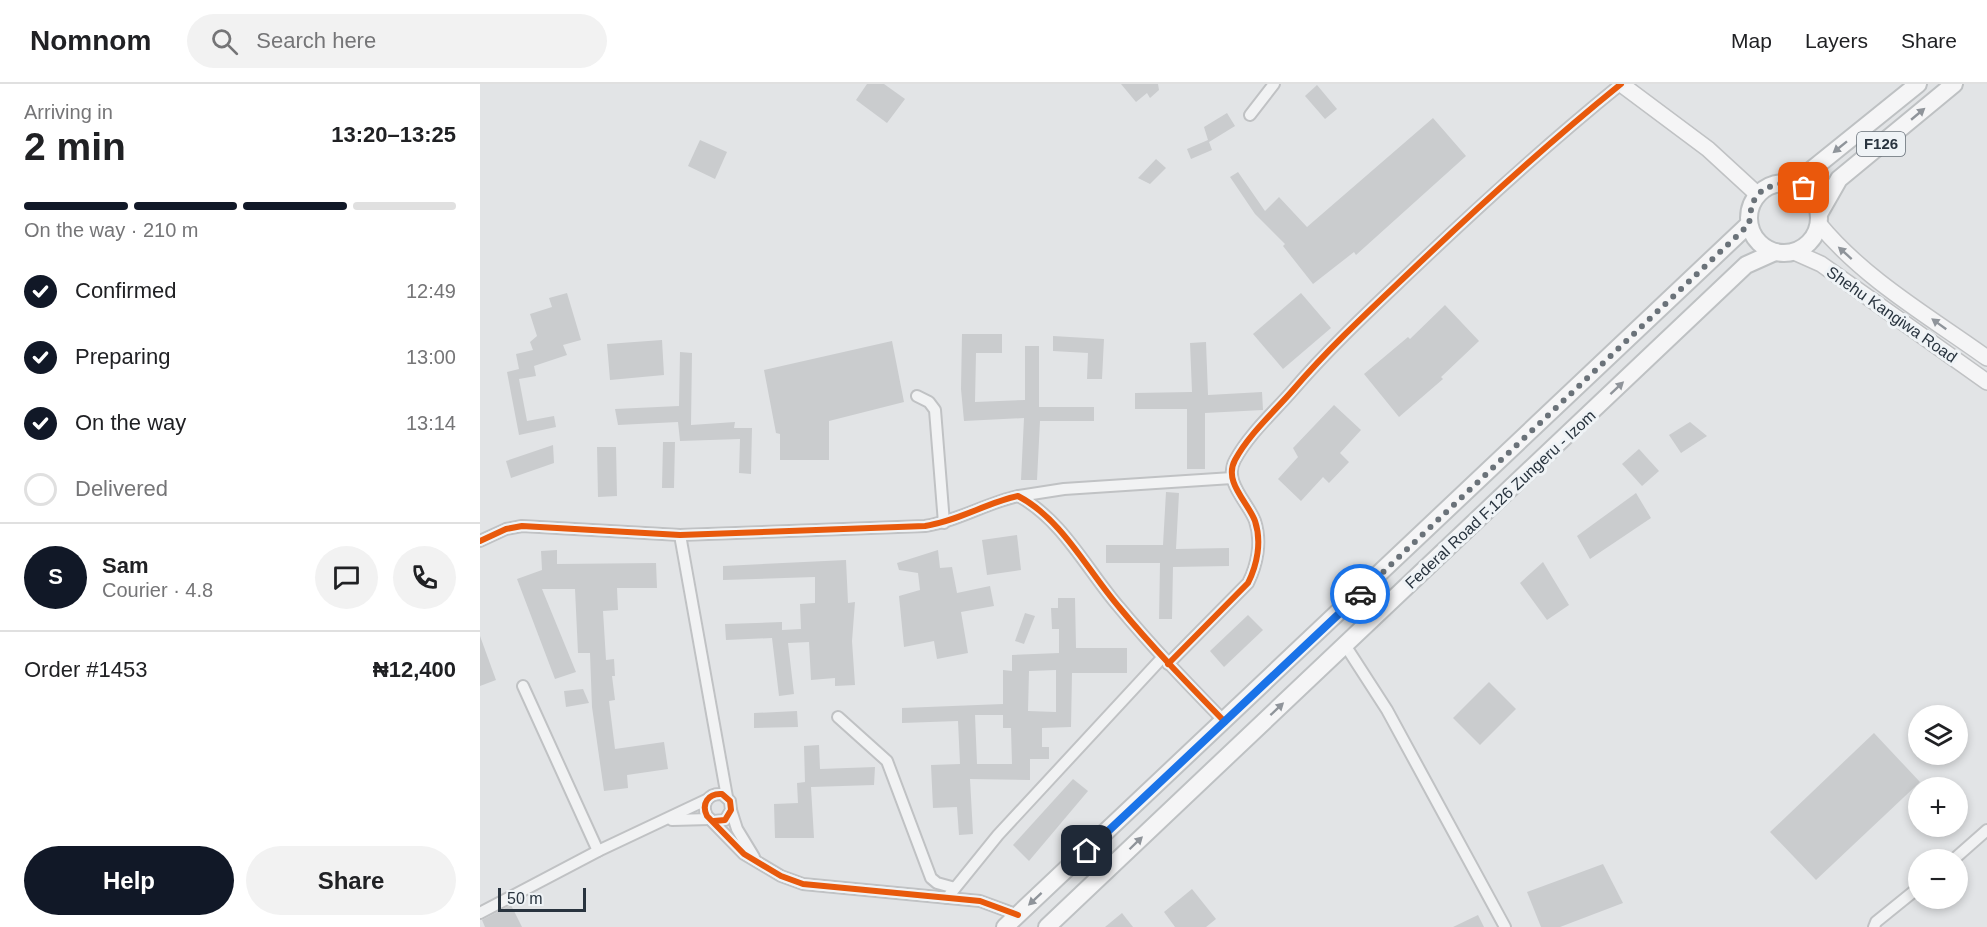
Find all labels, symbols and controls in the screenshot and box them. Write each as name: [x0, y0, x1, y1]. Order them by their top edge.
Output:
search box: [187, 14, 607, 68]
text: Nomnom: [30, 25, 151, 56]
icon: search: [208, 25, 241, 58]
text: Search here: [256, 28, 376, 53]
text: Map: [1731, 29, 1772, 52]
text: Layers: [1805, 29, 1868, 52]
text: Share: [1901, 29, 1957, 52]
text: Arriving in: [24, 101, 113, 123]
one-way arrow: [1910, 108, 1925, 121]
text: 13:20–13:25: [331, 122, 456, 147]
text: 2 min: [24, 125, 126, 168]
road number: F126: [1857, 132, 1905, 156]
one-way arrow: [1832, 141, 1848, 154]
pin: [1778, 162, 1829, 213]
icon: bag: [1787, 171, 1820, 204]
text: On the way · 210 m: [24, 219, 199, 241]
one-way arrow: [1838, 247, 1853, 260]
street label: Shehu Kangiwa Road: [1823, 263, 1960, 366]
icon: check: [24, 275, 57, 308]
text: Confirmed: [75, 278, 176, 303]
text: 12:49: [406, 280, 456, 302]
one-way arrow: [1932, 318, 1948, 330]
icon: check: [24, 341, 57, 374]
text: Preparing: [75, 344, 170, 369]
text: 13:00: [406, 346, 456, 368]
one-way arrow: [1610, 381, 1624, 395]
icon: check: [24, 407, 57, 440]
street label: Federal Road F.126 Zungeru - Izom: [1402, 407, 1599, 592]
text: On the way: [75, 410, 186, 435]
text: 13:14: [406, 412, 456, 434]
text: Delivered: [75, 476, 168, 501]
button: chat: [315, 546, 378, 609]
button: phone: [393, 546, 456, 609]
text: Sam: [102, 553, 148, 578]
text: S: [48, 564, 63, 589]
courier: [1330, 564, 1390, 624]
icon: car: [1344, 578, 1377, 611]
text: Courier · 4.8: [102, 579, 213, 601]
text: Order #1453: [24, 657, 148, 682]
text: ₦12,400: [373, 657, 456, 682]
one-way arrow: [1269, 703, 1284, 716]
map controls: [1908, 705, 1968, 909]
button: layers: [1908, 705, 1968, 765]
button: +: [1908, 777, 1968, 837]
pin: [1061, 825, 1112, 876]
icon: home: [1070, 834, 1103, 867]
one-way arrow: [1128, 837, 1142, 851]
button: Help: [24, 846, 234, 915]
button: Share: [246, 846, 456, 915]
button: −: [1908, 849, 1968, 909]
scale bar: [498, 885, 586, 912]
text: 50 m: [507, 890, 543, 907]
one-way arrow: [1028, 892, 1043, 905]

